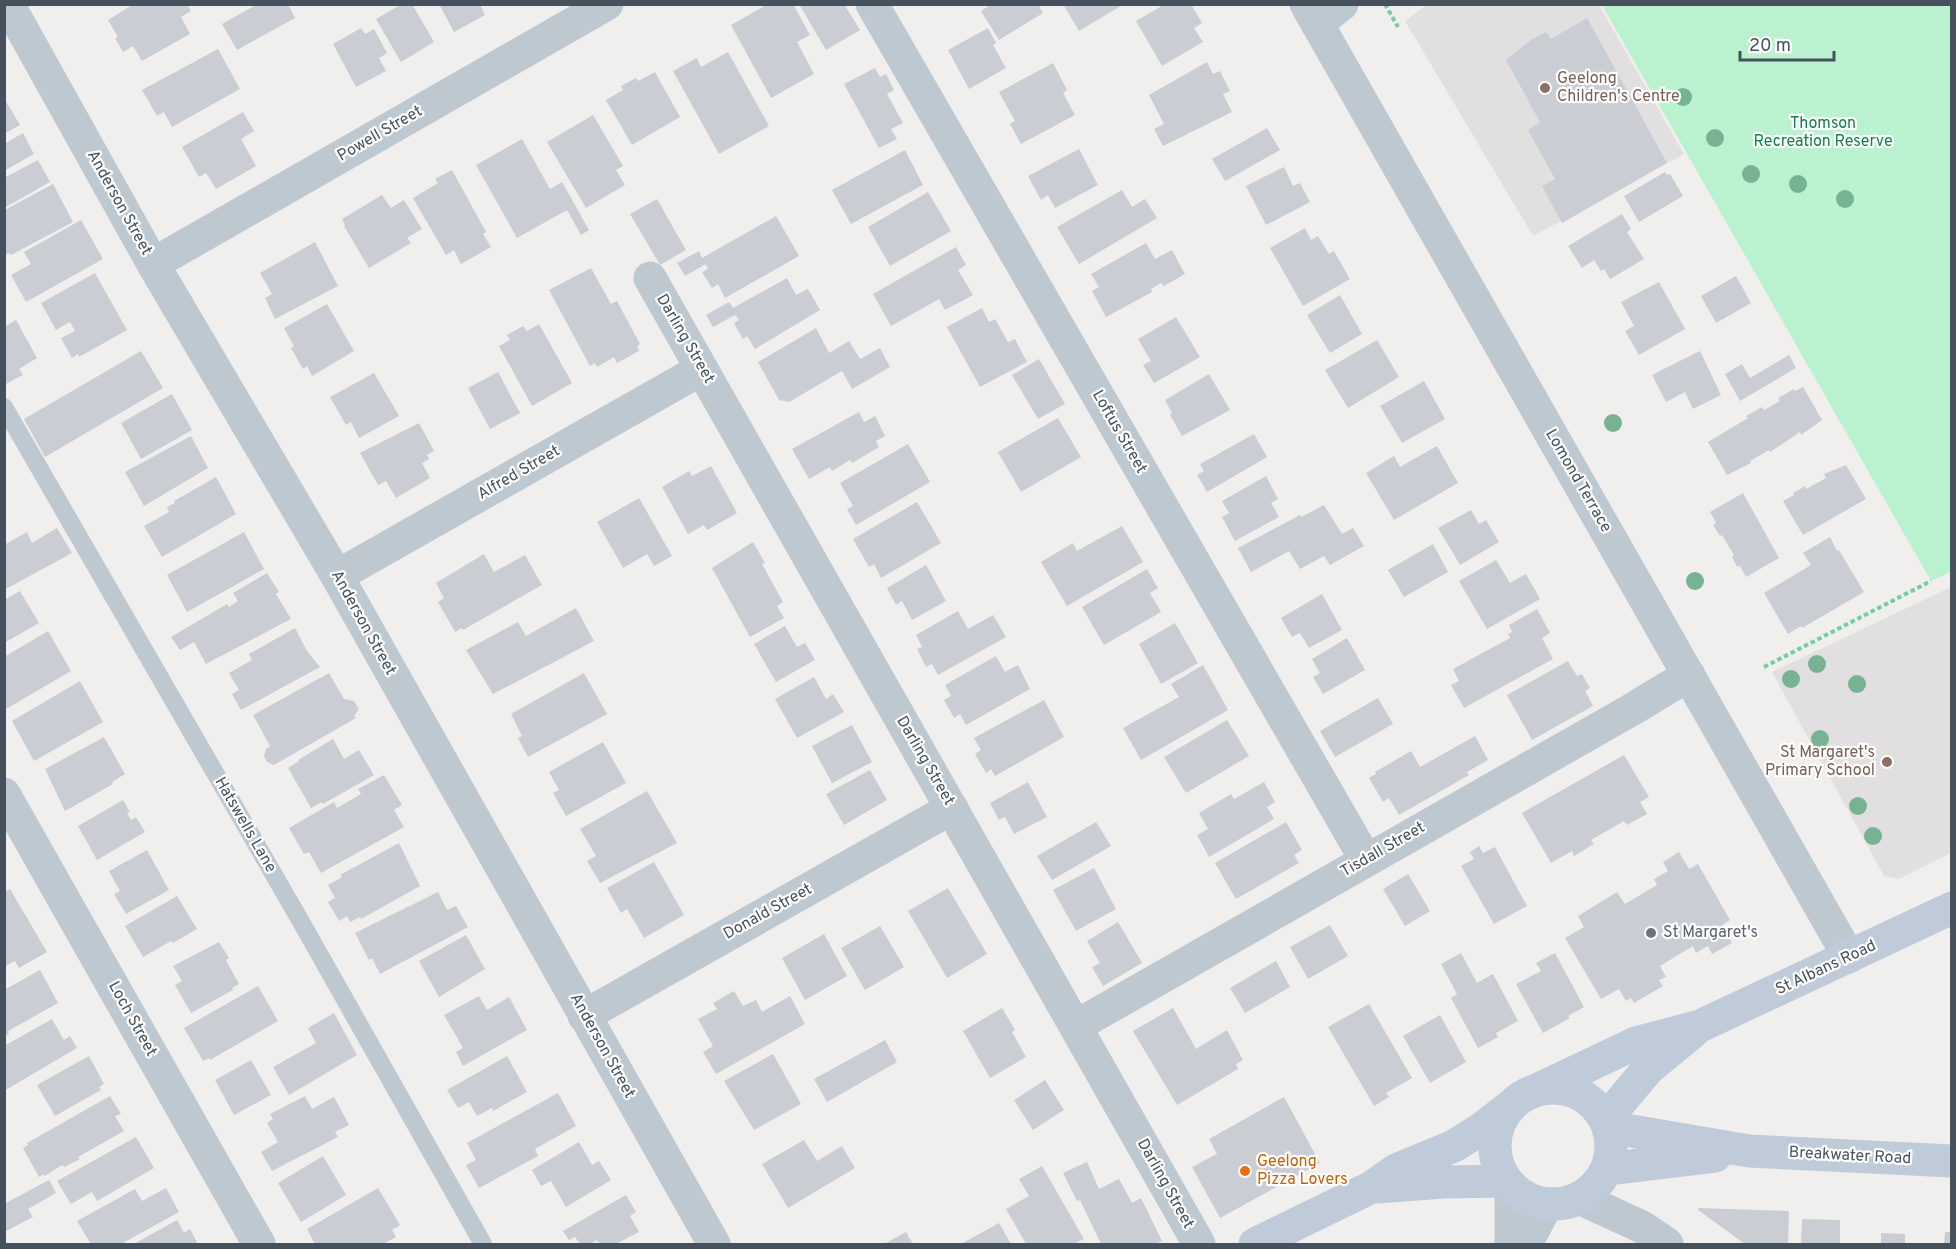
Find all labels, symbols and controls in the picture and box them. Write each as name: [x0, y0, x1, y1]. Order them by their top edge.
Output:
scale bar: [1740, 24, 1834, 62]
text: 20 m: [1749, 35, 1791, 58]
place label: Geelong Children's Centre: [1557, 69, 1680, 107]
marker: Geelong Children's Centre: [1538, 81, 1552, 95]
street label: Powell Street: [334, 102, 426, 166]
park label: Thomson Recreation Reserve: [1754, 114, 1893, 152]
street label: Anderson Street: [82, 147, 156, 259]
street label: Darling Street: [651, 291, 719, 387]
street label: Loftus Street: [1087, 387, 1151, 477]
street label: Lomond Terrace: [1540, 426, 1616, 536]
street label: Alfred Street: [474, 441, 564, 505]
street label: Anderson Street: [326, 567, 400, 679]
street label: Darling Street: [891, 713, 959, 809]
place label: St Margaret's Primary School: [1765, 743, 1875, 781]
marker: St Margaret's Primary School: [1880, 755, 1894, 769]
street label: Hatswells Lane: [210, 774, 280, 876]
street label: Tisdall Street: [1337, 818, 1429, 882]
street label: Donald Street: [720, 879, 816, 945]
place label: St Margaret's: [1663, 923, 1758, 943]
marker: St Margaret's: [1644, 926, 1658, 940]
street label: St Albans Road: [1772, 936, 1880, 1000]
street label: Loch Street: [103, 978, 161, 1060]
street label: Anderson Street: [565, 990, 639, 1102]
street label: Darling Street: [1132, 1136, 1198, 1232]
street label: Breakwater Road: [1788, 1143, 1912, 1169]
place label: Geelong Pizza Lovers: [1257, 1152, 1348, 1190]
marker: Geelong Pizza Lovers: [1238, 1164, 1252, 1178]

